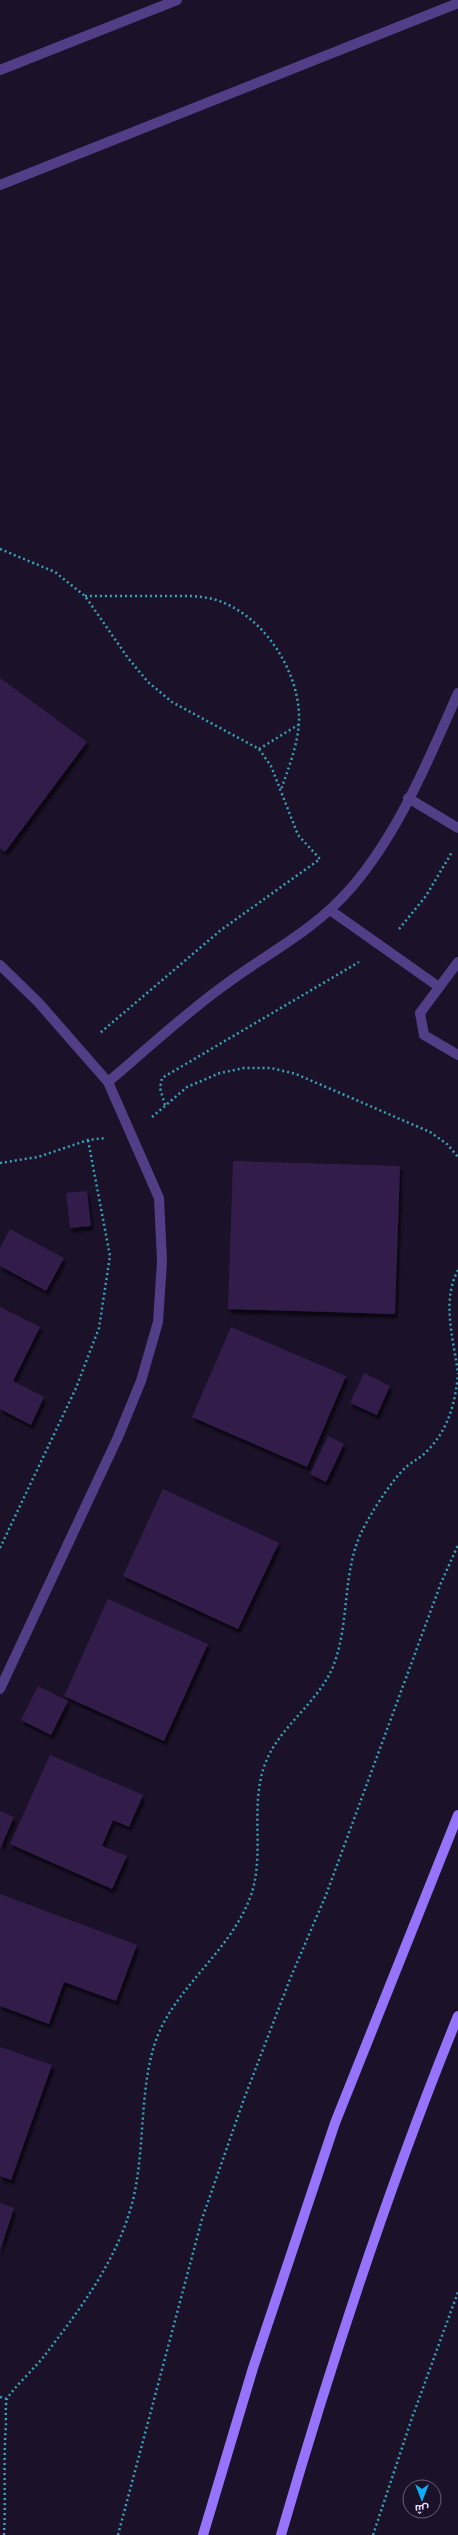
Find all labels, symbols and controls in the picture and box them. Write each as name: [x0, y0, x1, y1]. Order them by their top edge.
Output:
north arrow: [402, 2479, 442, 2519]
text: ش: [415, 2502, 429, 2515]

